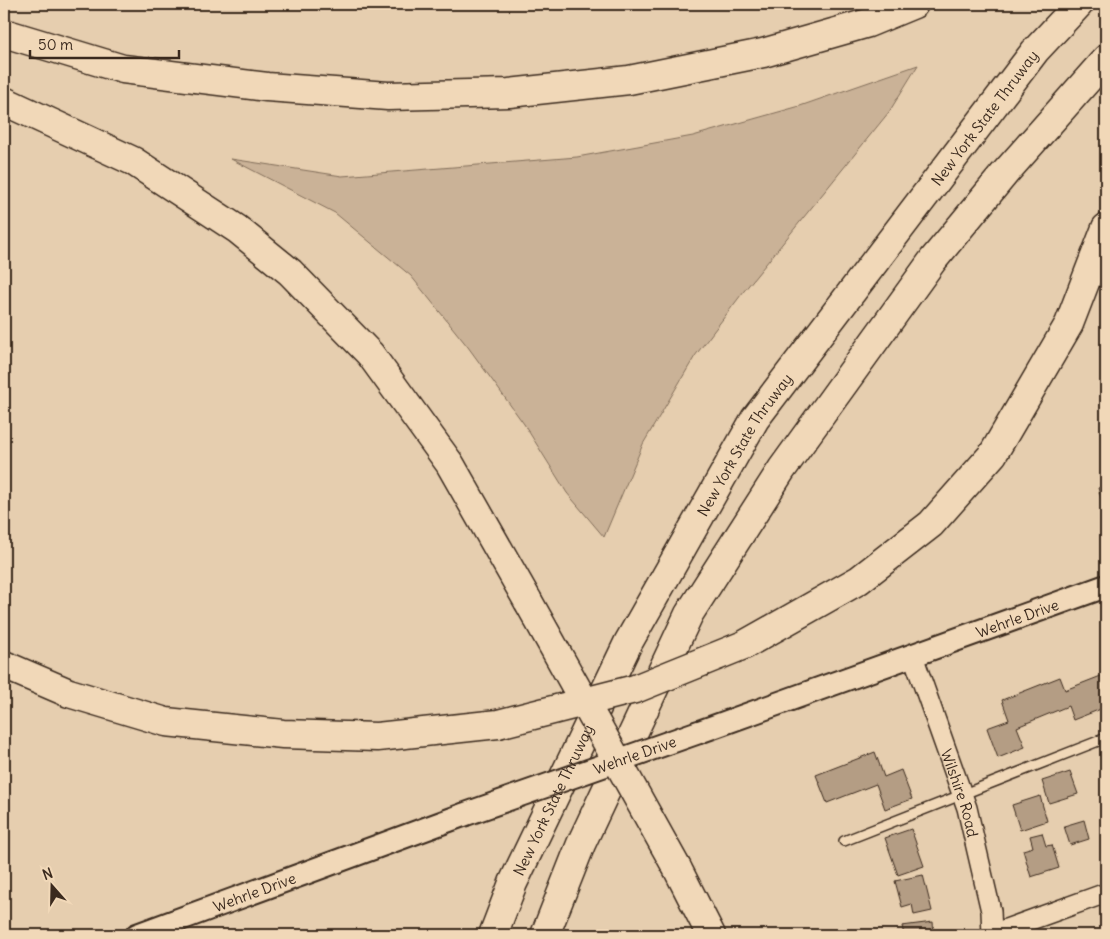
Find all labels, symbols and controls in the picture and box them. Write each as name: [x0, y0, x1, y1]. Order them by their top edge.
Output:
scale bar: [30, 28, 179, 60]
text: 50 m: [38, 35, 73, 54]
street label: New York State Thruway: [927, 46, 1042, 189]
street label: New York State Thruway: [692, 369, 796, 519]
street label: Wehrle Drive: [973, 594, 1061, 641]
street label: New York State Thruway: [509, 721, 597, 878]
street label: Wehrle Drive: [591, 731, 679, 778]
street label: Wilshire Road: [937, 746, 983, 839]
north arrow: [28, 862, 78, 912]
text: N: [40, 864, 55, 884]
street label: Wehrle Drive: [210, 868, 298, 916]

